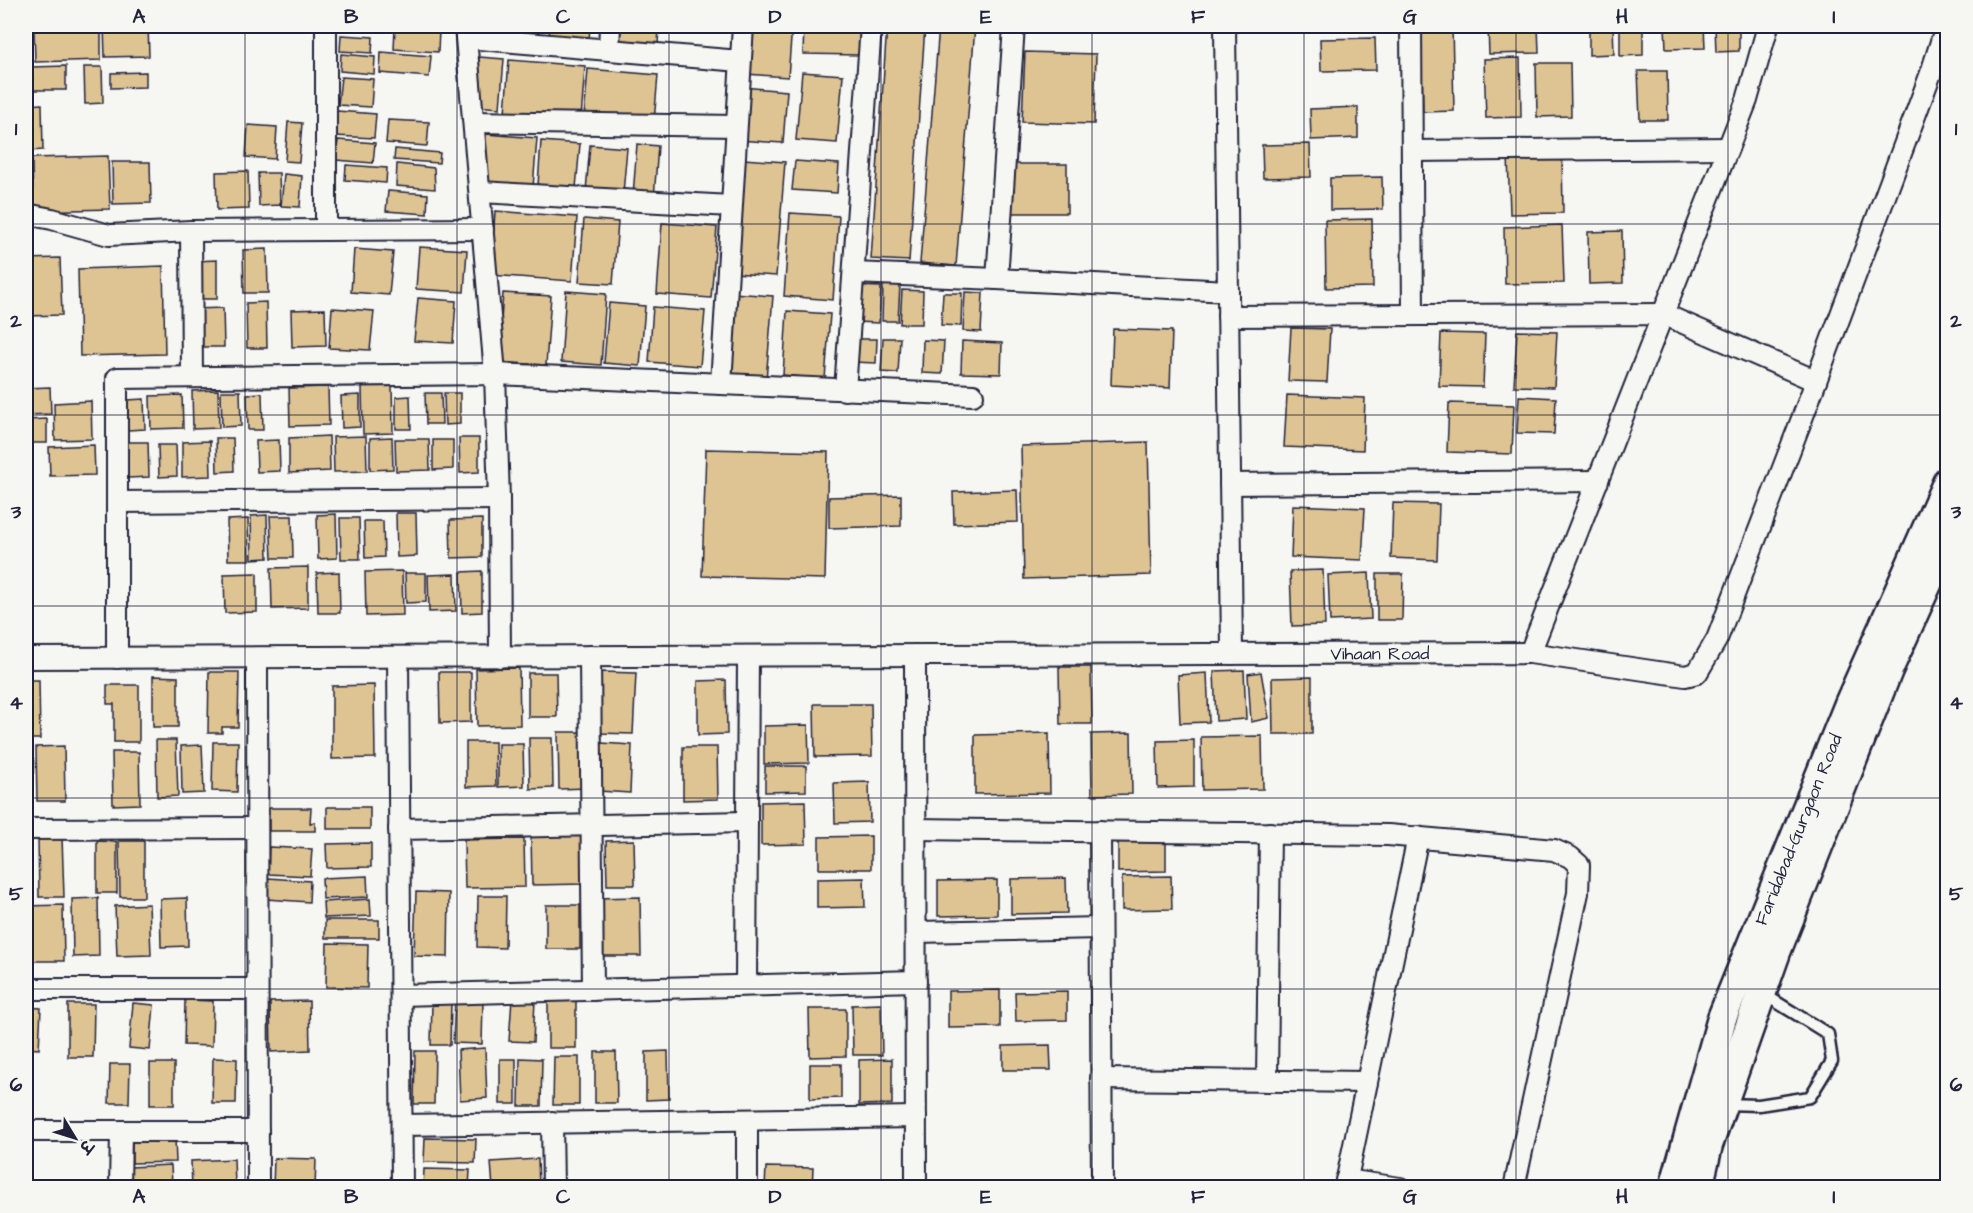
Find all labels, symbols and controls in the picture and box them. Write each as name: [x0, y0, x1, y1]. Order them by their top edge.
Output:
text: A: [133, 3, 146, 31]
text: B: [344, 3, 359, 31]
text: C: [556, 3, 571, 31]
text: D: [769, 3, 782, 31]
text: E: [980, 3, 992, 31]
text: F: [1191, 3, 1206, 31]
text: G: [1403, 3, 1417, 31]
text: H: [1616, 3, 1628, 31]
text: I: [1832, 3, 1836, 31]
text: 1: [15, 115, 18, 143]
text: 1: [1955, 115, 1958, 143]
text: 2: [9, 307, 22, 335]
text: 2: [1949, 307, 1962, 335]
text: 3: [10, 498, 22, 526]
text: 3: [1950, 498, 1962, 526]
street label: Vihaan Road: [1331, 641, 1429, 666]
text: 4: [9, 689, 23, 717]
text: 4: [1949, 689, 1963, 717]
street label: Faridabad-Gurgaon Road: [1748, 730, 1848, 929]
text: 5: [9, 880, 24, 908]
text: 5: [1949, 880, 1964, 908]
text: 6: [10, 1071, 23, 1099]
text: 6: [1950, 1071, 1963, 1099]
north arrow: [45, 1108, 105, 1168]
text: उ: [73, 1134, 99, 1159]
text: A: [133, 1183, 146, 1211]
text: B: [344, 1183, 359, 1211]
text: C: [556, 1183, 571, 1211]
text: D: [769, 1183, 782, 1211]
text: E: [980, 1183, 992, 1211]
text: F: [1191, 1183, 1206, 1211]
text: G: [1403, 1183, 1417, 1211]
text: H: [1616, 1183, 1628, 1211]
text: I: [1832, 1183, 1836, 1211]

